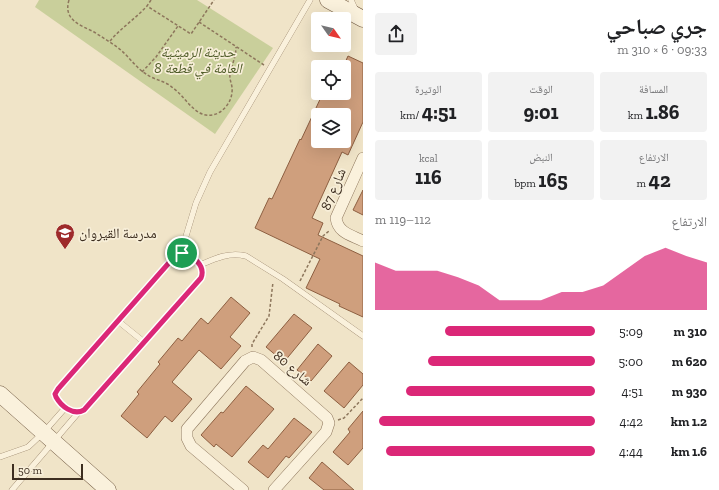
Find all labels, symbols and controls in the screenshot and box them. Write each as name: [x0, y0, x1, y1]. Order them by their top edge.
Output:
north arrow: [311, 12, 351, 52]
map controls: [311, 12, 351, 148]
button: share: [375, 13, 417, 55]
text: جري صباحي: [606, 13, 707, 40]
text: 09:33 · 6 × 310 m: [617, 42, 707, 57]
park label: حديثة الرميثية العامة في قطعة 8: [154, 44, 243, 80]
button: locate: [311, 60, 351, 100]
text: الوتيرة: [415, 83, 442, 96]
text: الوقت: [529, 83, 553, 96]
text: المسافة: [639, 83, 668, 96]
text: 4:51: [422, 100, 457, 124]
text: 9:01: [523, 100, 559, 124]
text: 1.86: [645, 100, 680, 124]
button: layers: [311, 108, 351, 148]
text: /km: [400, 109, 422, 122]
text: km: [628, 109, 645, 122]
text: النبض: [529, 151, 553, 164]
text: الارتفاع: [639, 151, 669, 164]
text: kcal: [419, 152, 438, 165]
text: 116: [415, 165, 442, 189]
street label: شارع 87: [317, 166, 351, 213]
text: 165: [538, 168, 568, 192]
text: 42: [649, 168, 671, 192]
text: bpm: [514, 177, 538, 190]
text: m: [637, 177, 649, 190]
text: 112–119 m: [375, 212, 431, 227]
text: الارتفاع: [672, 214, 707, 229]
school or university icon: مدرسة القيروان: [54, 222, 76, 250]
place label: مدرسة القيروان: [79, 225, 157, 242]
pin: [165, 236, 199, 270]
icon: arrive: [171, 242, 193, 264]
text: 5:09: [619, 324, 643, 339]
text: 310 m: [674, 324, 707, 339]
street label: شارع 80: [269, 347, 315, 390]
text: 5:00: [618, 354, 643, 369]
text: 620 m: [672, 354, 707, 369]
text: 4:51: [621, 384, 643, 399]
text: 930 m: [672, 384, 707, 399]
text: 4:42: [619, 414, 643, 429]
text: 1.2 km: [671, 414, 707, 429]
text: 4:44: [619, 444, 643, 459]
text: 1.6 km: [671, 444, 707, 459]
scale bar: [12, 462, 83, 481]
text: 50 m: [18, 464, 42, 477]

